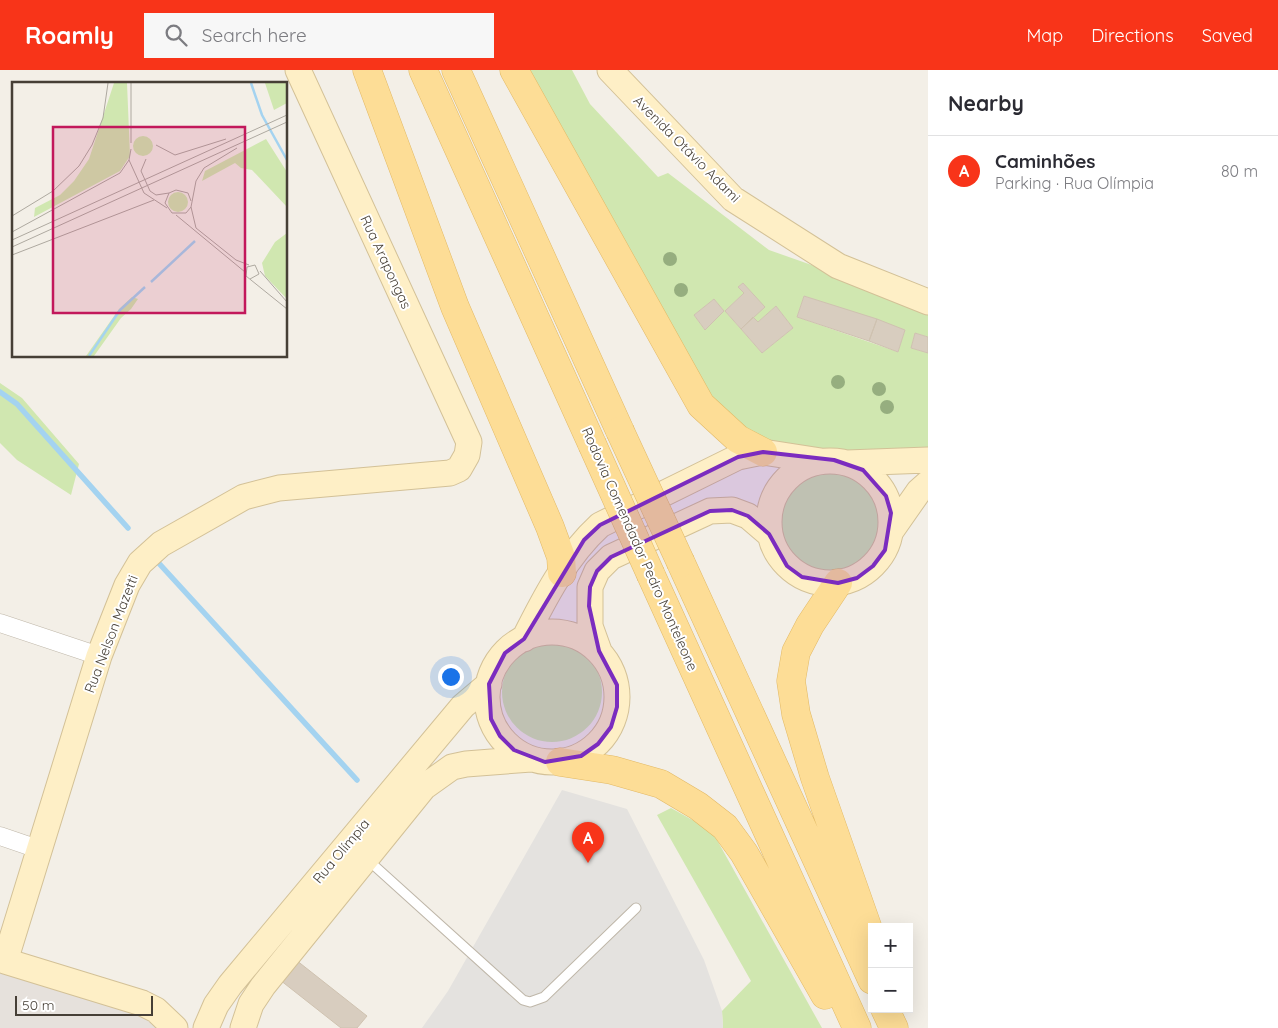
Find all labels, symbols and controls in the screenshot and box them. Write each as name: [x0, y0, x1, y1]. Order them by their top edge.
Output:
search box: [144, 13, 494, 58]
text: Roamly: [25, 20, 114, 50]
icon: search: [162, 21, 190, 49]
text: Search here: [202, 23, 307, 47]
text: Map: [1026, 24, 1063, 47]
text: Directions: [1091, 24, 1174, 47]
text: Saved: [1202, 24, 1253, 47]
inset map: [12, 82, 288, 358]
text: Nearby: [948, 90, 1024, 116]
street label: Avenida Otávio Adami: [630, 92, 744, 206]
text: Caminhões: [995, 149, 1096, 173]
text: A: [959, 161, 969, 181]
text: 80 m: [1221, 161, 1258, 181]
text: Parking · Rua Olímpia: [995, 173, 1154, 193]
street label: Rua Arapongas: [356, 212, 416, 312]
street label: Rodovia Comendador Pedro Monteleone: [578, 424, 702, 674]
street label: Rua Nelson Mazetti: [80, 573, 142, 695]
your location: [438, 664, 464, 690]
street label: Rua Olímpia: [309, 815, 373, 887]
pin: A: [572, 822, 604, 863]
map controls: [868, 923, 913, 1013]
button: +: [868, 923, 913, 968]
button: −: [868, 968, 913, 1013]
scale bar: [15, 993, 152, 1016]
text: 50 m: [22, 996, 55, 1014]

